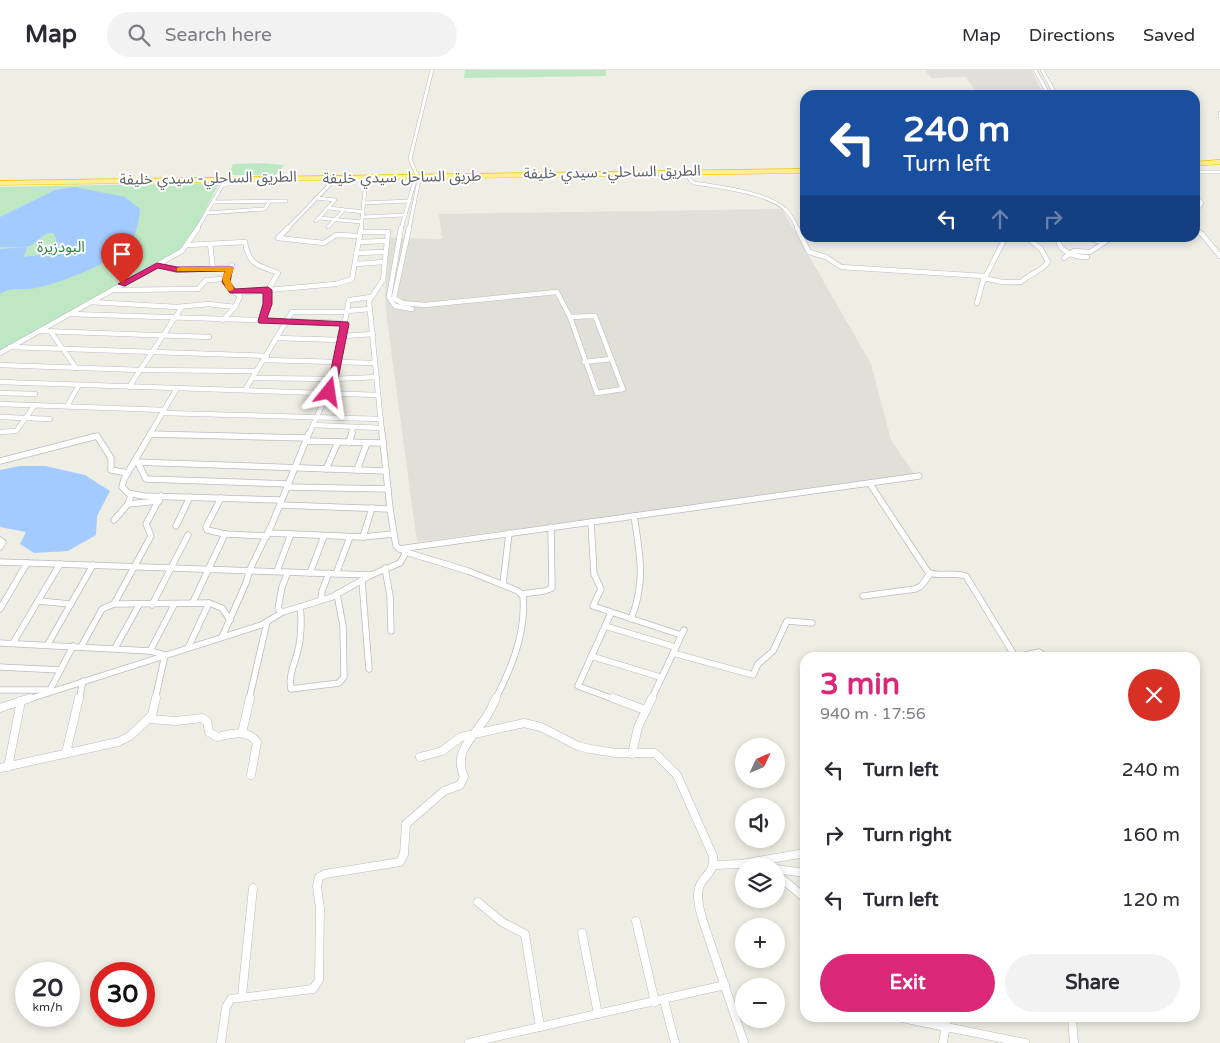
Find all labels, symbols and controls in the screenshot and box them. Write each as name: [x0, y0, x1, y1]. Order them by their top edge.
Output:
search box: [107, 12, 457, 57]
text: Map: [25, 20, 77, 49]
icon: search: [125, 21, 153, 49]
text: Search here: [165, 24, 272, 46]
text: Map: [962, 24, 1001, 46]
text: Directions: [1029, 24, 1115, 46]
text: Saved: [1143, 24, 1195, 46]
text: 240 m: [903, 109, 1010, 151]
icon: left: [820, 110, 885, 175]
text: Turn left: [903, 151, 991, 177]
street label: الطريق الساحلي- سيدي خليفة: [523, 161, 701, 185]
street label: الطريق الساحلي- سيدي خليفة: [119, 167, 297, 191]
street label: طريق الساحل سيدي خليفة: [323, 167, 482, 190]
icon: left: [933, 205, 961, 233]
icon: ahead: [986, 205, 1014, 233]
icon: right: [1039, 205, 1067, 233]
pin: [101, 233, 143, 284]
park label: البودزيرة: [37, 238, 85, 256]
icon: arrive: [108, 240, 136, 268]
position arrow: [302, 365, 354, 417]
text: 3 min: [820, 666, 900, 703]
button: close: [1128, 669, 1180, 721]
text: 940 m · 17:56: [820, 704, 926, 724]
north arrow: [735, 738, 785, 788]
map controls: [735, 738, 785, 1028]
icon: left: [820, 756, 848, 784]
text: Turn left: [863, 759, 939, 781]
text: 240 m: [1122, 759, 1180, 781]
button: sound: [735, 798, 785, 848]
icon: right: [820, 821, 848, 849]
text: Turn right: [863, 824, 951, 846]
text: 160 m: [1122, 824, 1180, 846]
button: layers: [735, 858, 785, 908]
icon: left: [820, 886, 848, 914]
text: Turn left: [863, 889, 939, 911]
text: 120 m: [1122, 889, 1180, 911]
button: +: [735, 918, 785, 968]
button: Exit: [820, 954, 995, 1012]
button: Share: [1005, 954, 1180, 1012]
speed limit sign: 30: [90, 962, 155, 1027]
text: 20: [32, 973, 63, 1003]
button: −: [735, 978, 785, 1028]
text: km/h: [32, 1000, 63, 1014]

